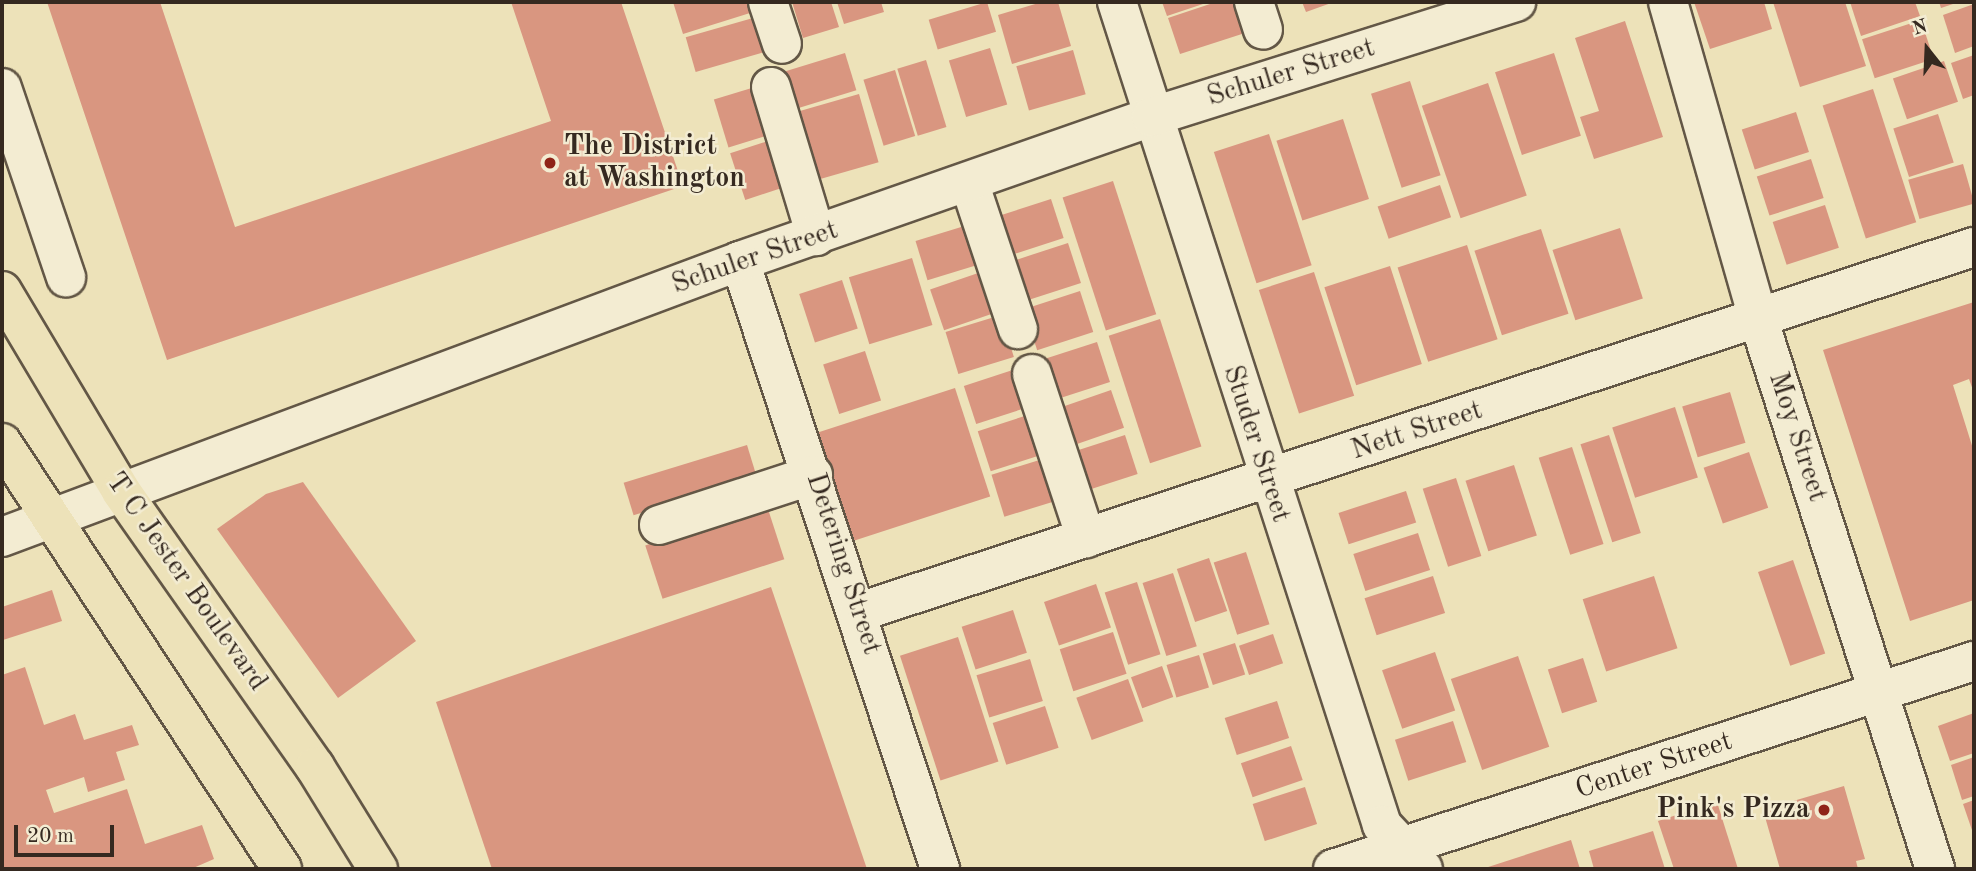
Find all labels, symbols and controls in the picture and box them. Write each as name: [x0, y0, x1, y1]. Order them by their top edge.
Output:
north arrow: [1892, 14, 1962, 84]
text: N: [1911, 17, 1930, 40]
street label: Schuler Street: [1203, 32, 1379, 114]
place label: The District at Washington: [564, 130, 745, 196]
marker: The District at Washington: [542, 155, 558, 171]
street label: Schuler Street: [667, 214, 843, 302]
street label: Studer Street: [1215, 361, 1297, 527]
street label: Moy Street: [1760, 368, 1834, 506]
street label: Nett Street: [1347, 394, 1487, 468]
street label: T C Jester Boulevard: [98, 466, 274, 698]
street label: Detering Street: [798, 469, 888, 659]
street label: Center Street: [1571, 725, 1737, 807]
place label: Pink's Pizza: [1656, 793, 1810, 827]
marker: Pink's Pizza: [1816, 802, 1832, 818]
scale bar: [18, 812, 117, 856]
text: 20 m: [27, 826, 74, 847]

